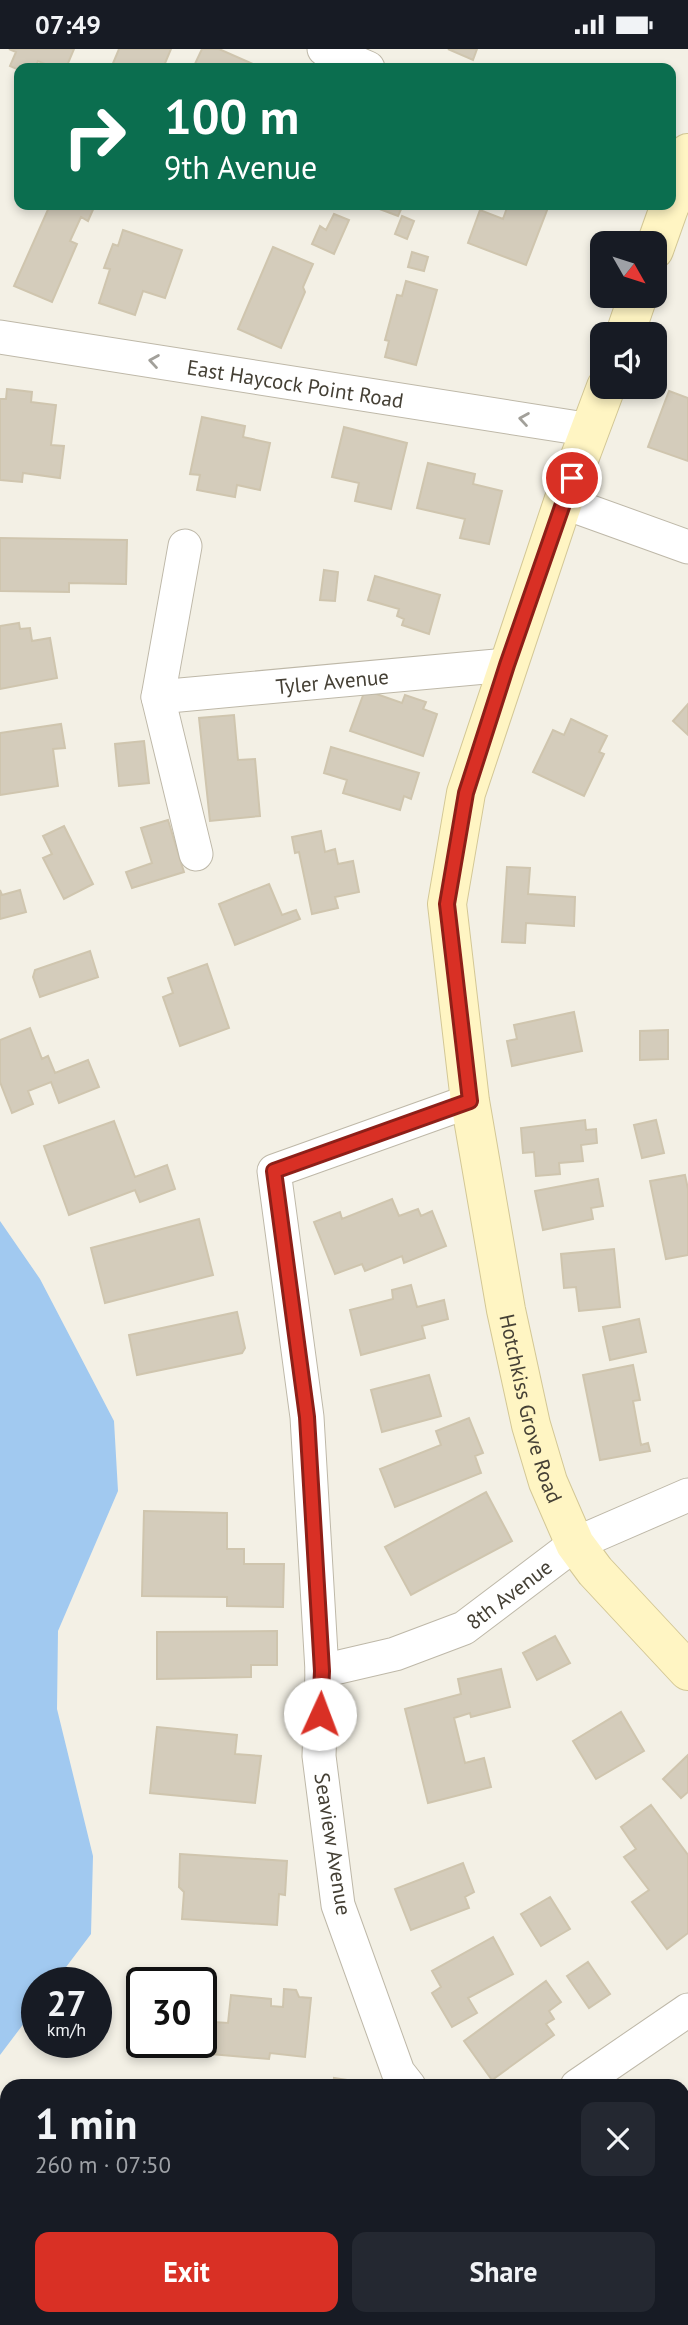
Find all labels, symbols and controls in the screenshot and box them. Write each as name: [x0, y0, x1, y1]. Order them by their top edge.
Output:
text: 07:49: [35, 8, 101, 41]
text: 100 m: [164, 84, 299, 148]
icon: right: [49, 91, 140, 182]
text: 9th Avenue: [164, 146, 317, 188]
north arrow: [590, 231, 667, 308]
map controls: [590, 231, 667, 399]
button: sound: [590, 322, 667, 399]
street label: East Haycock Point Road: [185, 353, 406, 414]
one-way arrow: [148, 354, 160, 369]
one-way arrow: [518, 412, 530, 427]
pin: [542, 448, 602, 508]
icon: arrive: [553, 459, 591, 497]
street label: Tyler Avenue: [275, 662, 390, 700]
street label: Hotchkiss Grove Road: [494, 1311, 569, 1507]
street label: 8th Avenue: [461, 1553, 557, 1635]
position arrow: [283, 1677, 357, 1751]
street label: Seaview Avenue: [308, 1771, 358, 1917]
speed limit sign: 30: [126, 1967, 217, 2058]
text: 27: [47, 1980, 86, 2026]
text: km/h: [47, 2018, 86, 2041]
text: 1 min: [35, 2096, 137, 2151]
button: close: [581, 2102, 655, 2176]
text: 260 m · 07:50: [35, 2150, 171, 2179]
button: Exit: [35, 2232, 338, 2312]
button: Share: [352, 2232, 655, 2312]

